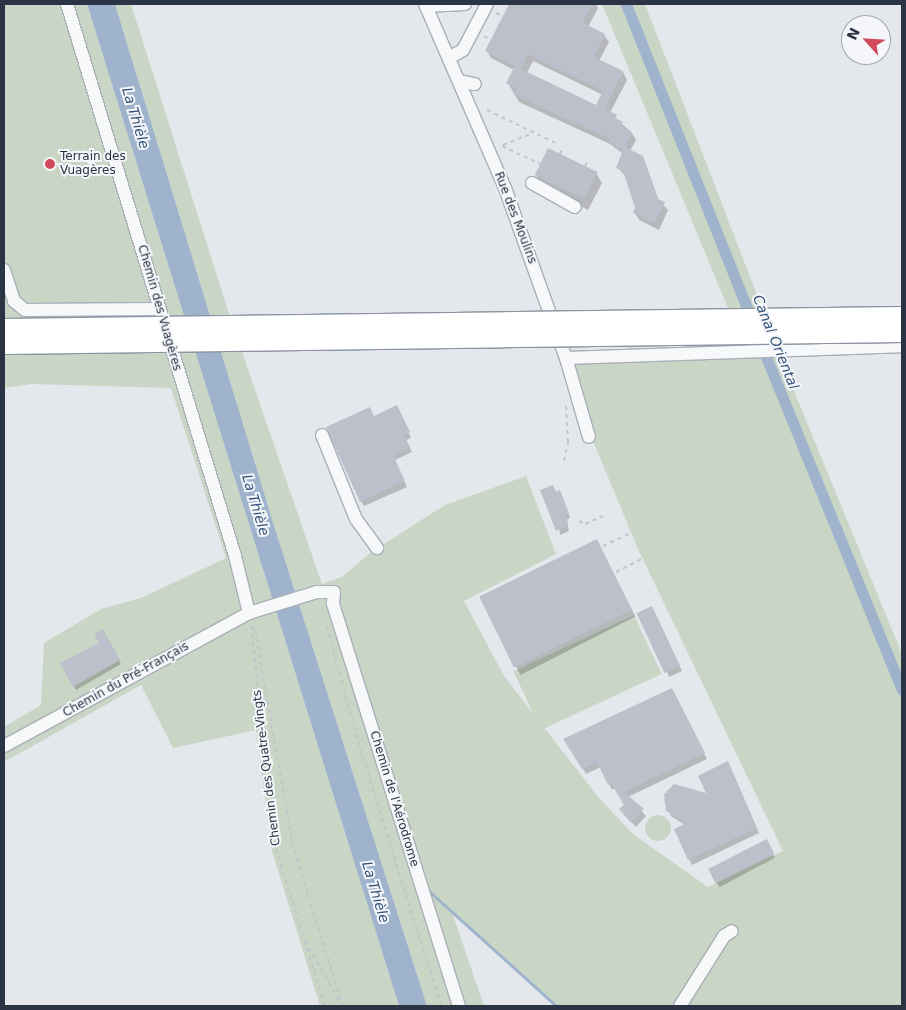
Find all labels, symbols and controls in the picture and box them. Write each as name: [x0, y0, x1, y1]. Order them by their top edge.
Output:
north arrow: [841, 15, 891, 65]
text: N: [844, 25, 863, 43]
water label: La Thièle: [119, 85, 153, 151]
place label: Terrain des Vuagères: [60, 150, 126, 178]
marker: Terrain des Vuagères: [44, 158, 56, 170]
street label: Rue des Moulins: [491, 170, 539, 266]
street label: Chemin des Vuagères: [134, 243, 184, 373]
water label: Canal Oriental: [749, 292, 803, 392]
water label: La Thièle: [239, 472, 273, 538]
street label: Chemin du Pré-Français: [61, 639, 191, 721]
street label: Chemin des Quatre-Vingts: [250, 689, 284, 847]
street label: Chemin de l'Aérodrome: [366, 729, 422, 869]
water label: La Thièle: [359, 859, 393, 925]

